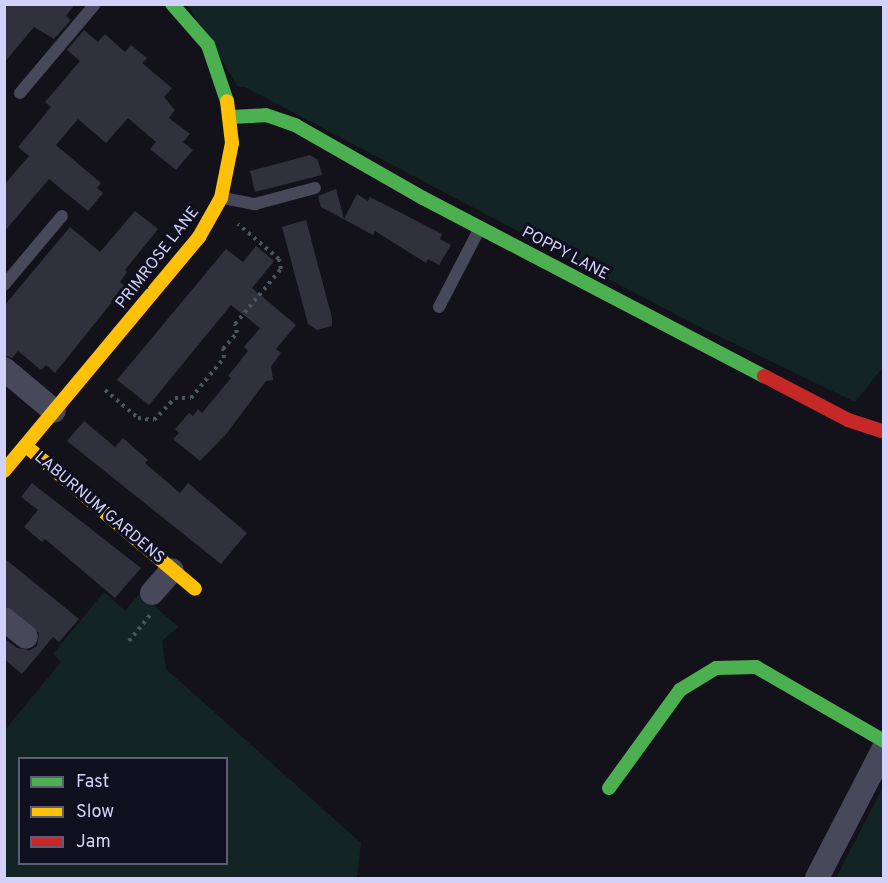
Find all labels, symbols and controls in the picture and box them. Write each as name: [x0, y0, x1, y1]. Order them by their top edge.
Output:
street label: PRIMROSE LANE: [112, 203, 204, 313]
street label: POPPY LANE: [518, 223, 612, 285]
street label: LABURNUM GARDENS: [30, 448, 168, 568]
legend: [18, 757, 228, 865]
text: Fast: [76, 771, 109, 794]
text: Slow: [76, 801, 114, 824]
text: Jam: [76, 831, 111, 854]

